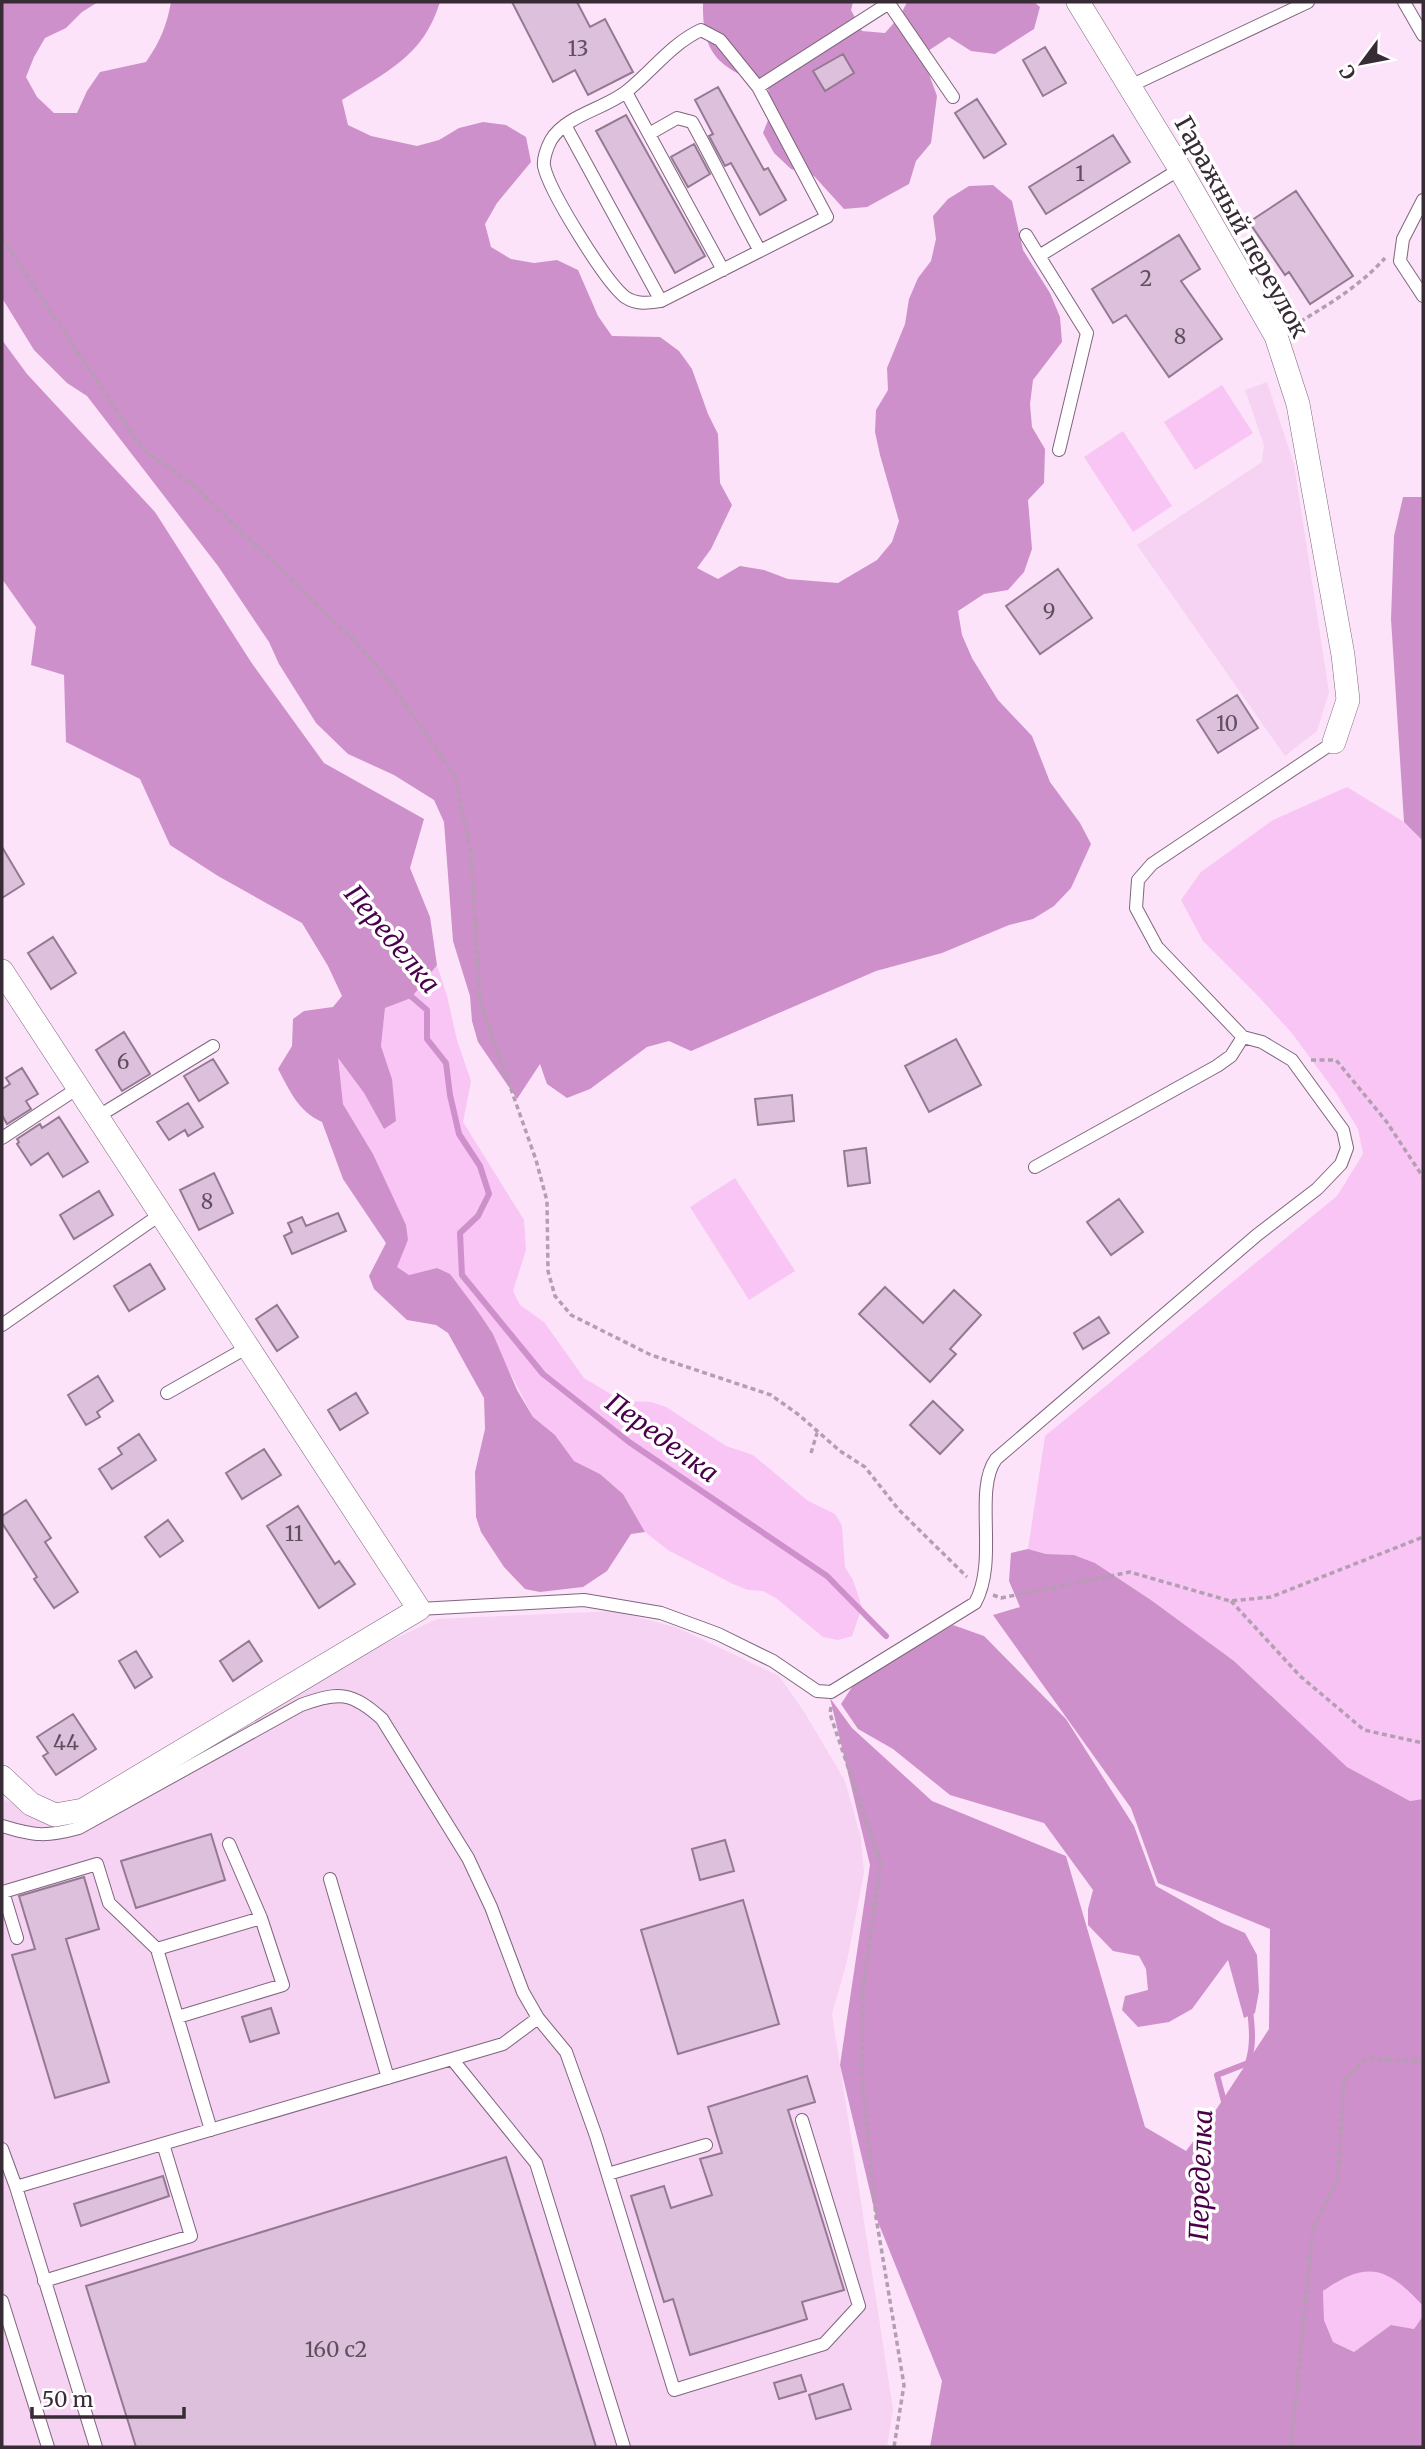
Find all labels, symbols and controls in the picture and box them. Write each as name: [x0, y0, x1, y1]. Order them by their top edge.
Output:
north arrow: [1327, 28, 1397, 98]
house number: 13: [568, 35, 588, 62]
text: С: [1334, 60, 1361, 84]
street label: Гаражный переулок: [1168, 110, 1315, 343]
house number: 1: [1075, 160, 1085, 187]
house number: 2: [1140, 265, 1152, 292]
house number: 8: [1174, 323, 1186, 350]
house number: 9: [1043, 598, 1055, 625]
house number: 10: [1216, 710, 1238, 737]
water label: Переделка: [338, 878, 447, 1000]
house number: 6: [117, 1048, 129, 1075]
house number: 8: [201, 1188, 213, 1215]
water label: Переделка: [599, 1386, 725, 1490]
house number: 11: [285, 1520, 303, 1547]
house number: 44: [53, 1729, 79, 1756]
water label: Переделка: [1182, 2109, 1219, 2241]
house number: 160 с2: [305, 2336, 367, 2363]
scale bar: [32, 2376, 184, 2420]
text: 50 m: [42, 2386, 93, 2413]

